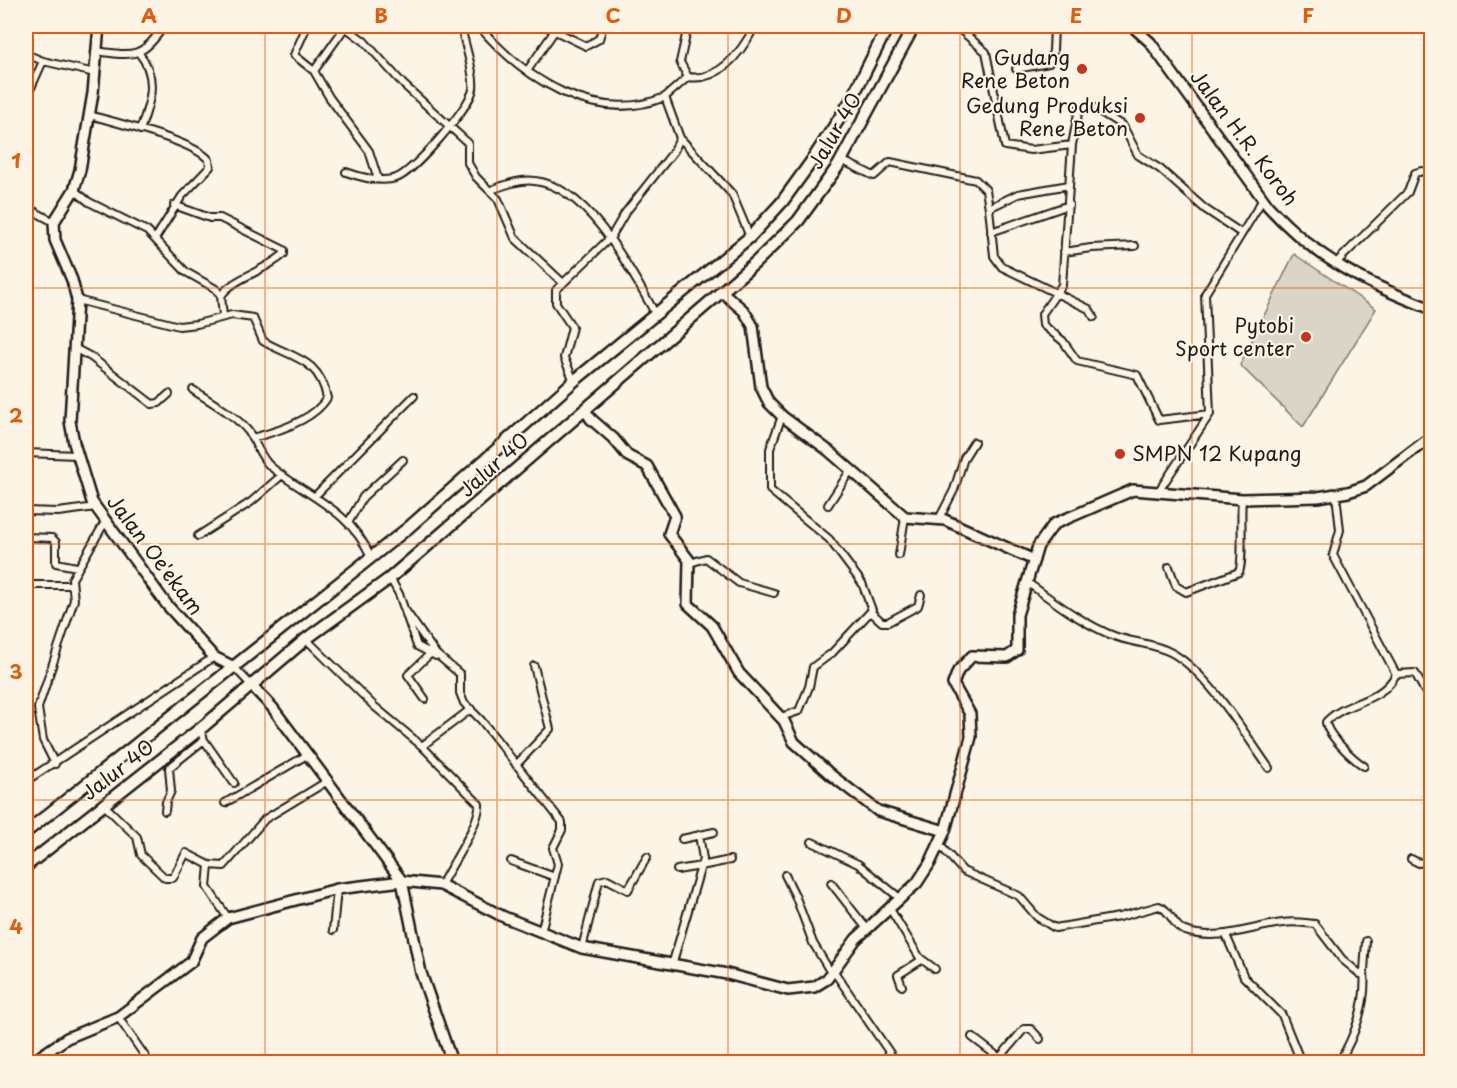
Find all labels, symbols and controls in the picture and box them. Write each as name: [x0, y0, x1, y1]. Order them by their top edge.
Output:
text: A: [141, 0, 157, 30]
text: B: [374, 0, 388, 30]
text: C: [605, 0, 621, 30]
text: D: [836, 0, 852, 30]
text: E: [1070, 0, 1082, 30]
text: F: [1302, 0, 1314, 30]
place label: Gudang Rene Beton: [961, 42, 1070, 95]
marker: Gudang Rene Beton: [1075, 62, 1089, 76]
street label: Jalan H.R. Koroh: [1184, 63, 1306, 212]
street label: Jalur 40: [800, 87, 868, 174]
place label: Gedung Produksi Rene Beton: [966, 90, 1128, 143]
marker: Gedung Produksi Rene Beton: [1133, 111, 1147, 125]
text: 1: [11, 145, 21, 175]
place label: Pytobi Sport center: [1175, 310, 1295, 363]
marker: Pytobi Sport center: [1299, 330, 1313, 344]
text: 2: [9, 400, 23, 430]
street label: Jalur 40: [452, 425, 535, 503]
place label: SMPN 12 Kupang: [1132, 438, 1301, 468]
marker: SMPN 12 Kupang: [1113, 447, 1127, 461]
street label: Jalan Oe'ekam: [100, 488, 211, 621]
text: 3: [9, 656, 23, 686]
street label: Jalur 40: [75, 732, 160, 807]
text: 4: [9, 911, 23, 941]

